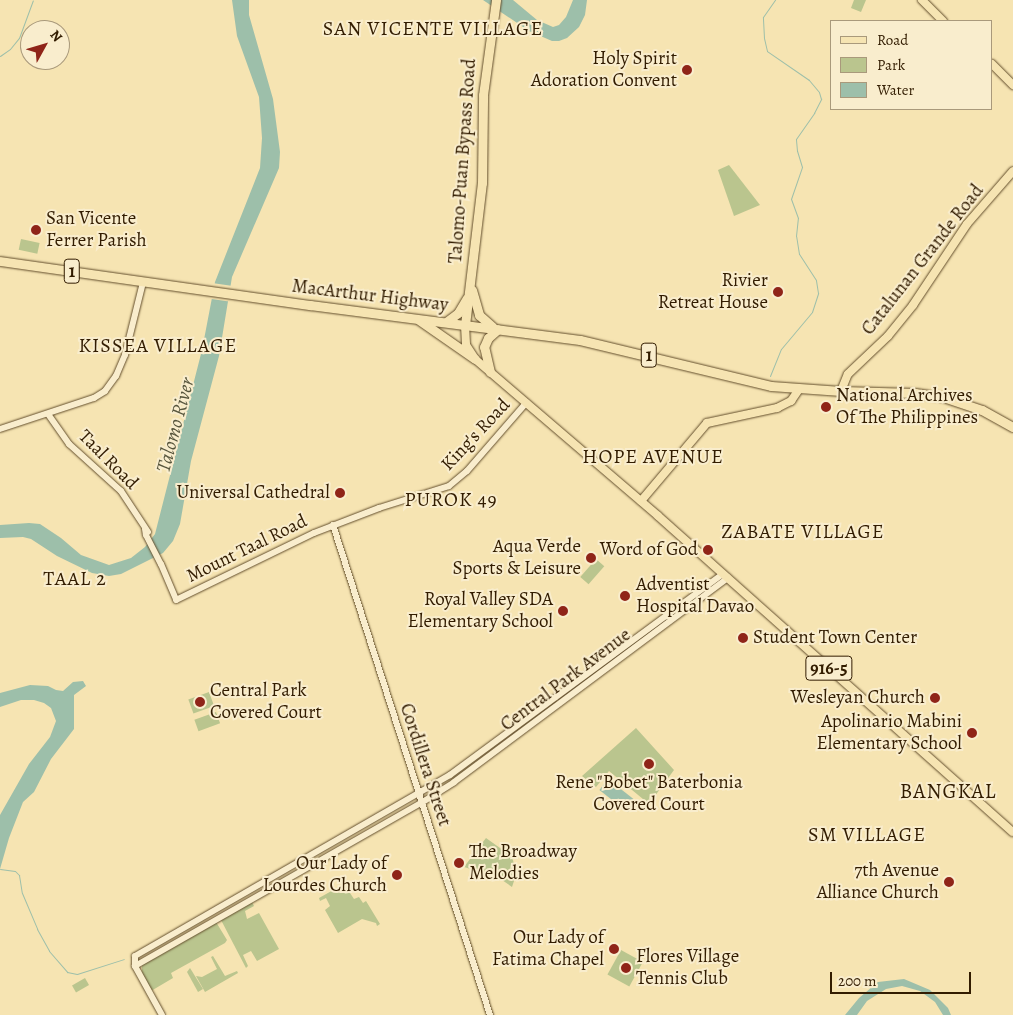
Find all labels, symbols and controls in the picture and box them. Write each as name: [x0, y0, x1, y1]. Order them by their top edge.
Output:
district label: SAN VICENTE VILLAGE: [320, 16, 546, 40]
north arrow: [20, 20, 70, 70]
legend: [830, 20, 993, 110]
text: N: [46, 26, 67, 46]
text: Road: [877, 30, 908, 50]
place label: Holy Spirit Adoration Convent: [531, 48, 677, 92]
text: Park: [877, 55, 905, 75]
street label: Talomo-Puan Bypass Road: [444, 58, 482, 264]
marker: Holy Spirit Adoration Convent: [681, 64, 693, 76]
text: Water: [877, 80, 914, 100]
street label: Catalunan Grande Road: [857, 180, 989, 340]
place label: San Vicente Ferrer Parish: [46, 208, 147, 252]
marker: San Vicente Ferrer Parish: [30, 224, 42, 236]
road number: 1: [63, 256, 81, 286]
place label: Rivier Retreat House: [658, 270, 768, 314]
street label: MacArthur Highway: [290, 275, 450, 317]
marker: Rivier Retreat House: [772, 286, 784, 298]
district label: KISSEA VILLAGE: [77, 333, 239, 357]
road number: 1: [640, 340, 658, 370]
water label: Talomo River: [151, 375, 199, 475]
place label: National Archives Of The Philippines: [836, 385, 978, 429]
street label: King's Road: [437, 394, 515, 476]
marker: National Archives Of The Philippines: [820, 401, 832, 413]
street label: Taal Road: [73, 425, 143, 495]
district label: HOPE AVENUE: [581, 444, 725, 468]
place label: Universal Cathedral: [176, 482, 330, 504]
marker: Universal Cathedral: [334, 487, 346, 499]
district label: PUROK 49: [403, 487, 499, 511]
street label: Mount Taal Road: [183, 510, 311, 588]
district label: ZABATE VILLAGE: [720, 519, 886, 543]
place label: Aqua Verde Sports & Leisure: [452, 536, 581, 580]
place label: Word of God: [600, 539, 698, 561]
marker: Word of God: [702, 544, 714, 556]
marker: Aqua Verde Sports & Leisure: [585, 552, 597, 564]
district label: TAAL 2: [43, 566, 107, 590]
place label: Adventist Hospital Davao: [636, 574, 754, 618]
place label: Royal Valley SDA Elementary School: [408, 589, 553, 633]
marker: Adventist Hospital Davao: [618, 589, 632, 603]
marker: Royal Valley SDA Elementary School: [557, 605, 569, 617]
street label: Central Park Avenue: [496, 624, 636, 736]
place label: Student Town Center: [753, 627, 917, 649]
marker: Student Town Center: [737, 632, 749, 644]
road number: 916-5: [805, 652, 853, 684]
place label: Central Park Covered Court: [210, 680, 322, 724]
place label: Wesleyan Church: [791, 687, 925, 709]
marker: Wesleyan Church: [929, 692, 941, 704]
marker: Central Park Covered Court: [194, 696, 206, 708]
street label: Cordillera Street: [394, 701, 456, 829]
place label: Apolinario Mabini Elementary School: [817, 711, 962, 755]
marker: Apolinario Mabini Elementary School: [966, 727, 978, 739]
marker: Rene "Bobet" Baterbonia Covered Court: [643, 758, 655, 770]
place label: Rene "Bobet" Baterbonia Covered Court: [555, 772, 743, 816]
district label: BANGKAL: [899, 778, 997, 804]
district label: SM VILLAGE: [807, 822, 927, 846]
place label: The Broadway Melodies: [469, 841, 577, 885]
place label: Our Lady of Lourdes Church: [263, 853, 387, 897]
marker: The Broadway Melodies: [453, 857, 465, 869]
place label: 7th Avenue Alliance Church: [817, 860, 939, 904]
marker: Our Lady of Lourdes Church: [391, 869, 403, 881]
marker: 7th Avenue Alliance Church: [943, 876, 955, 888]
place label: Our Lady of Fatima Chapel: [492, 927, 604, 971]
marker: Our Lady of Fatima Chapel: [608, 943, 620, 955]
place label: Flores Village Tennis Club: [636, 946, 739, 990]
marker: Flores Village Tennis Club: [620, 962, 632, 974]
scale bar: [833, 962, 974, 994]
text: 200 m: [838, 971, 877, 991]

